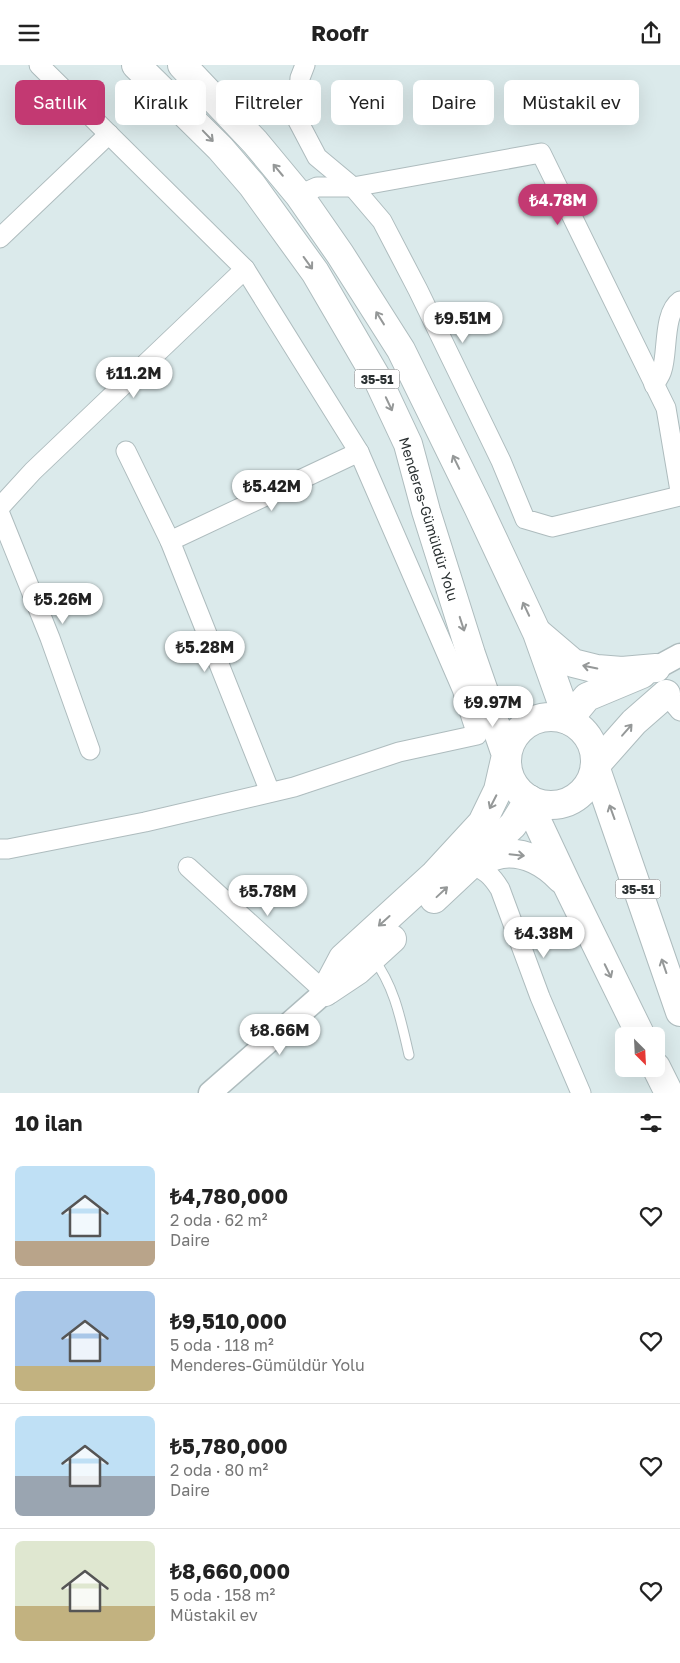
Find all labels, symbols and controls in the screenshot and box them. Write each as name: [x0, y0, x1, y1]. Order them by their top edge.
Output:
icon: menu: [15, 19, 43, 47]
text: Roofr: [311, 19, 369, 46]
icon: share: [637, 19, 665, 47]
chip: Satılık: [15, 80, 105, 125]
chip: Kiralık: [115, 80, 206, 125]
chip: Filtreler: [216, 80, 321, 125]
chip: Yeni: [331, 80, 403, 125]
chip: Daire: [413, 80, 494, 125]
chip: Müstakil ev: [504, 80, 639, 125]
one-way arrow: [202, 129, 214, 142]
one-way arrow: [273, 164, 284, 177]
pin: ₺4.78M: [517, 184, 599, 226]
text: ₺4.78M: [529, 190, 587, 210]
one-way arrow: [303, 256, 314, 269]
pin: ₺9.51M: [422, 301, 504, 344]
text: ₺9.51M: [435, 308, 491, 328]
one-way arrow: [375, 312, 385, 326]
pin: ₺11.2M: [93, 357, 175, 399]
text: ₺11.2M: [107, 363, 161, 383]
road number: 35-51: [354, 369, 400, 389]
one-way arrow: [385, 396, 395, 411]
street label: Menderes-Gümüldür Yolu: [396, 435, 462, 603]
one-way arrow: [451, 455, 460, 470]
pin: ₺5.42M: [231, 469, 313, 512]
text: ₺5.42M: [243, 476, 301, 496]
pin: ₺5.26M: [22, 583, 104, 625]
text: ₺5.26M: [34, 589, 92, 609]
one-way arrow: [521, 602, 530, 617]
one-way arrow: [458, 616, 467, 632]
pin: ₺5.28M: [164, 631, 246, 673]
text: ₺5.28M: [176, 637, 234, 657]
one-way arrow: [583, 662, 599, 671]
pin: ₺9.97M: [452, 685, 534, 728]
text: ₺9.97M: [464, 692, 522, 712]
one-way arrow: [622, 723, 633, 736]
one-way arrow: [487, 794, 497, 809]
one-way arrow: [607, 805, 616, 821]
one-way arrow: [508, 850, 524, 860]
pin: ₺5.78M: [227, 875, 309, 917]
road number: 35-51: [616, 879, 660, 899]
text: ₺5.78M: [239, 881, 297, 901]
one-way arrow: [435, 886, 448, 898]
one-way arrow: [377, 915, 390, 927]
pin: ₺4.38M: [503, 917, 585, 959]
text: ₺4.38M: [515, 923, 573, 943]
one-way arrow: [659, 958, 669, 974]
one-way arrow: [604, 963, 613, 978]
pin: ₺8.66M: [239, 1013, 321, 1056]
text: ₺8.66M: [250, 1020, 310, 1040]
north arrow: [615, 1027, 665, 1077]
map controls: [615, 1027, 665, 1077]
icon: filters: [637, 1109, 665, 1137]
text: 10 ilan: [15, 1110, 82, 1136]
text: ₺4,780,000: [170, 1183, 288, 1209]
icon: home: [55, 1186, 115, 1246]
icon: heart: [637, 1202, 665, 1230]
text: 2 oda · 62 m²: [170, 1210, 267, 1230]
text: Daire: [170, 1230, 210, 1250]
text: ₺9,510,000: [170, 1308, 287, 1334]
icon: home: [55, 1311, 115, 1371]
icon: heart: [637, 1327, 665, 1355]
text: 5 oda · 118 m²: [170, 1335, 274, 1355]
text: Menderes-Gümüldür Yolu: [170, 1355, 365, 1375]
text: ₺5,780,000: [170, 1433, 288, 1459]
icon: home: [55, 1436, 115, 1496]
icon: heart: [637, 1452, 665, 1480]
text: 2 oda · 80 m²: [170, 1460, 268, 1480]
text: Daire: [170, 1480, 210, 1500]
text: ₺8,660,000: [170, 1558, 290, 1584]
icon: home: [55, 1561, 115, 1621]
icon: heart: [637, 1577, 665, 1605]
text: 5 oda · 158 m²: [170, 1585, 275, 1605]
text: Müstakil ev: [170, 1605, 258, 1625]

